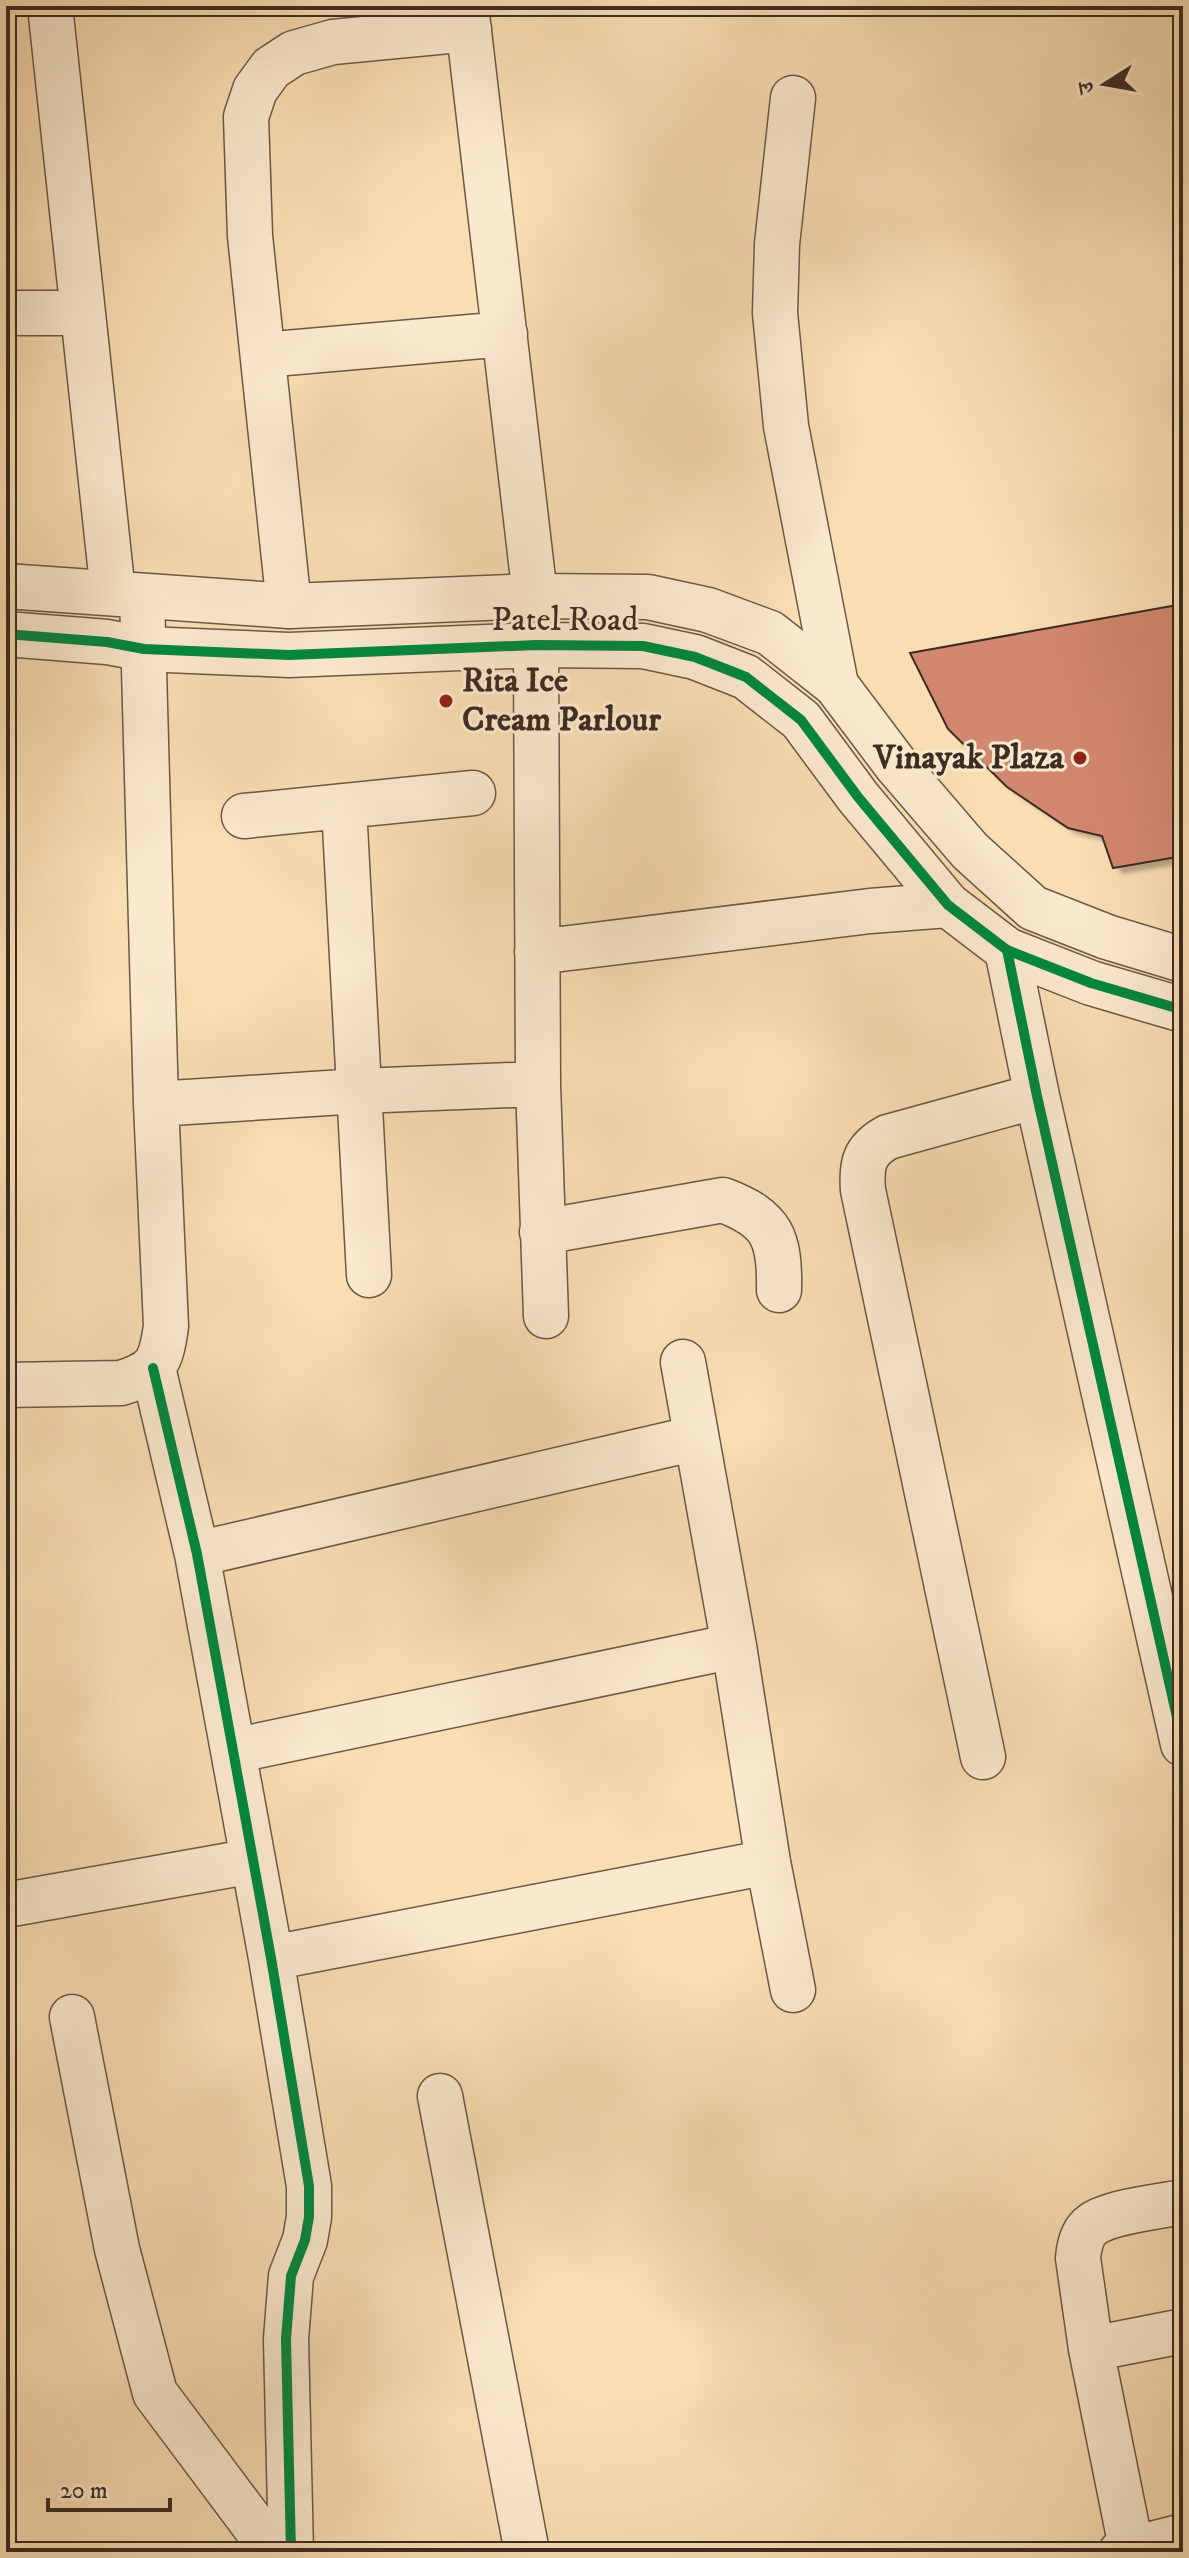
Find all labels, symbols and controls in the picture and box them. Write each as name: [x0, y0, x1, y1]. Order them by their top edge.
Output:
north arrow: [1065, 44, 1145, 124]
text: उ: [1072, 78, 1102, 98]
street label: Patel Road: [491, 599, 639, 641]
place label: Rita Ice Cream Parlour: [462, 660, 661, 741]
marker: Rita Ice Cream Parlour: [437, 692, 455, 710]
place label: Vinayak Plaza: [872, 737, 1065, 779]
marker: Vinayak Plaza: [1071, 749, 1089, 767]
scale bar: [48, 2462, 170, 2512]
text: 20 m: [60, 2476, 108, 2506]

